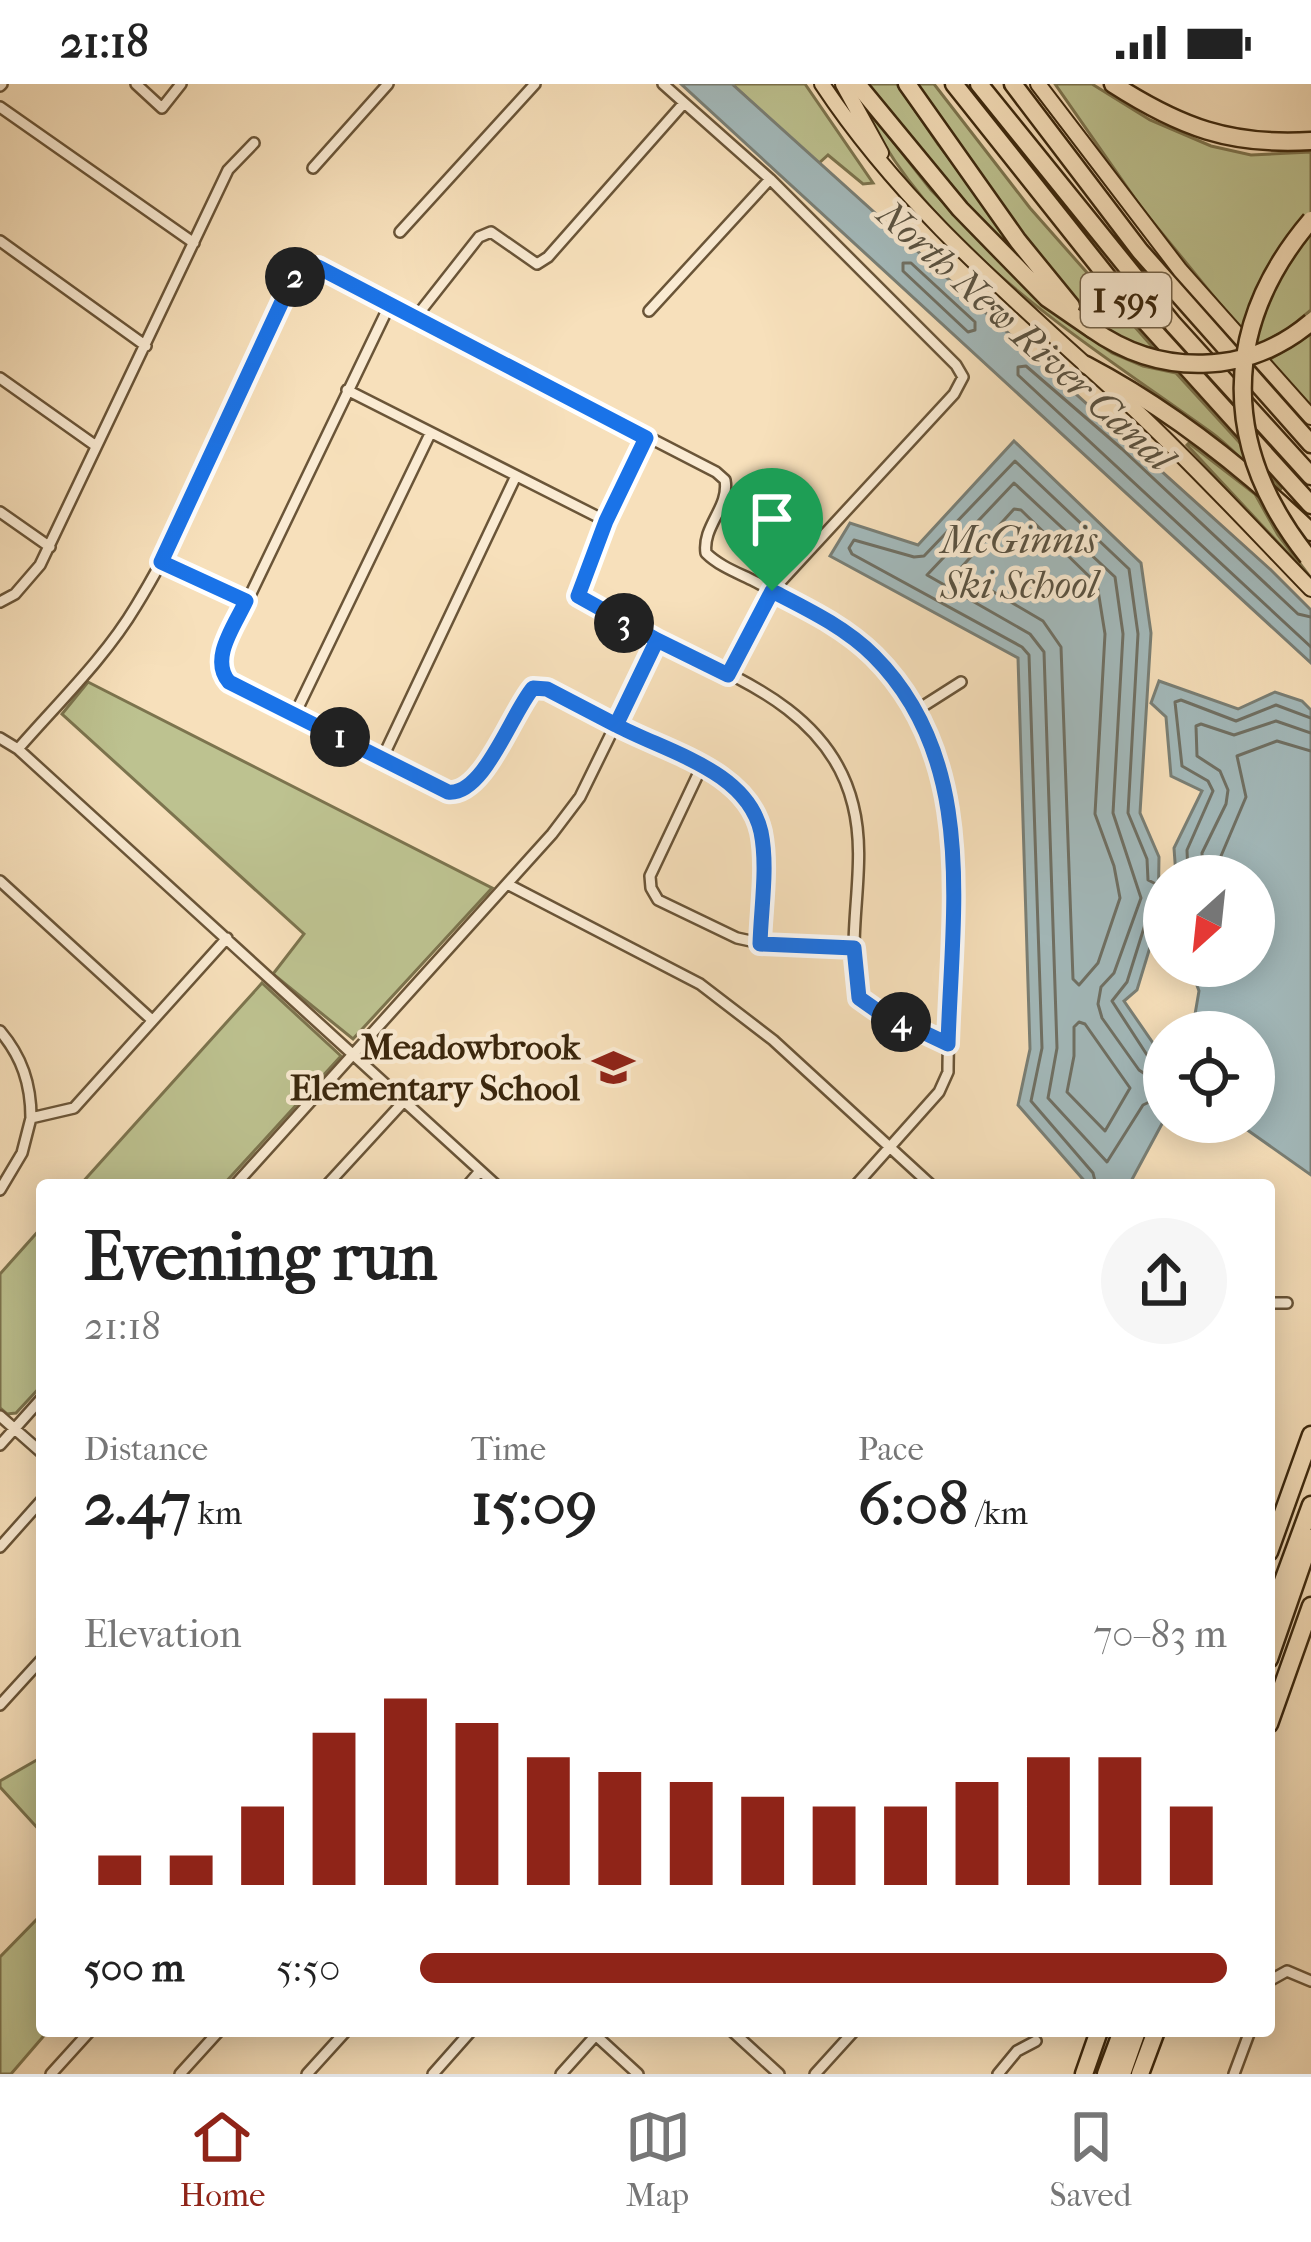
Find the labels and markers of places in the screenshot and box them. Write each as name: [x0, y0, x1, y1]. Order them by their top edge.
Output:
pin: 2: [265, 247, 325, 307]
pin: [721, 468, 823, 591]
pin: 3: [594, 593, 654, 653]
pin: 1: [310, 707, 370, 767]
pin: 4: [871, 992, 931, 1052]
place label: Meadowbrook Elementary School: [290, 1026, 581, 1109]
school or university icon: Meadowbrook Elementary School: [591, 1044, 637, 1090]

